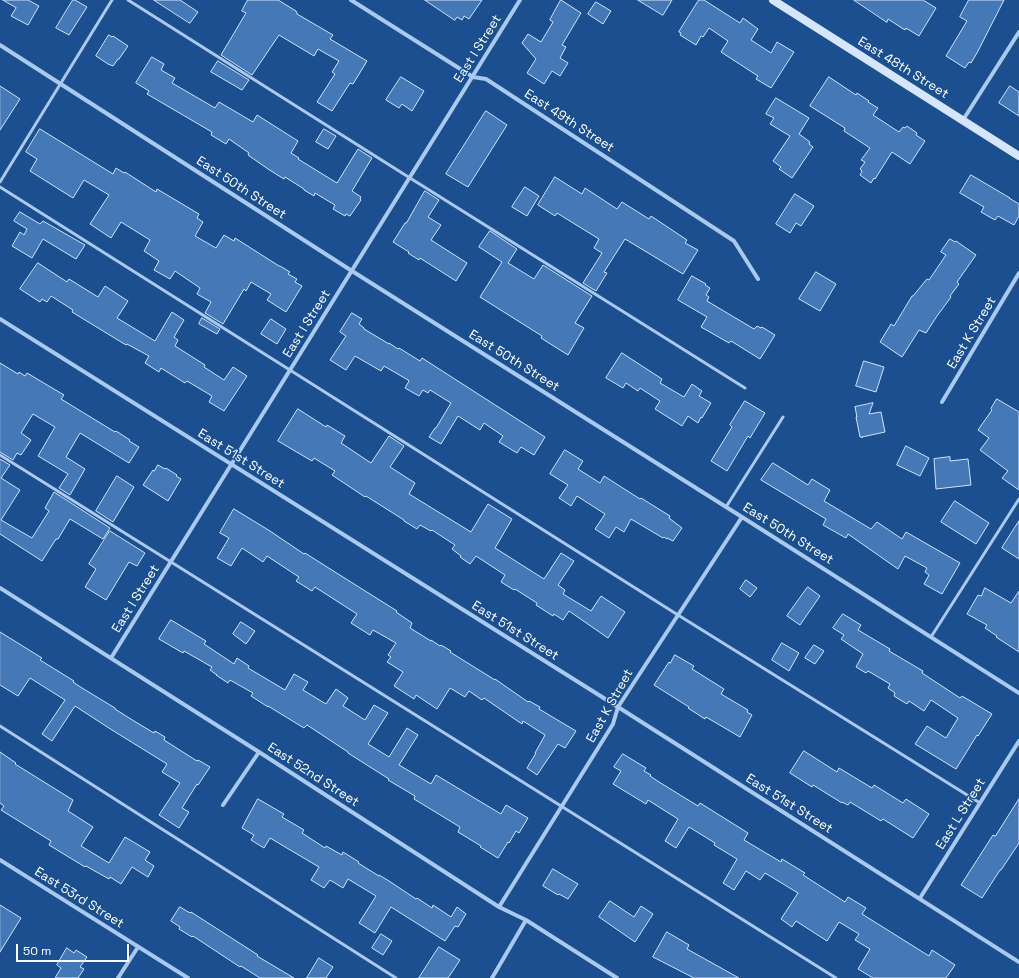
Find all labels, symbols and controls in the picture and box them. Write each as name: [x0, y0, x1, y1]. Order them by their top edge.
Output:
street label: East I Street: [451, 12, 505, 86]
street label: East 48th Street: [855, 34, 951, 102]
street label: East 49th Street: [521, 86, 617, 156]
street label: East 50th Street: [193, 153, 289, 223]
street label: East I Street: [280, 287, 334, 361]
street label: East K Street: [944, 294, 1000, 372]
street label: East 50th Street: [466, 327, 562, 395]
street label: East 51st Street: [195, 426, 287, 492]
street label: East 50th Street: [740, 500, 836, 568]
street label: East I Street: [109, 562, 163, 636]
street label: East 51st Street: [469, 598, 561, 664]
street label: East K Street: [583, 666, 637, 746]
street label: East 52nd Street: [264, 740, 362, 810]
street label: East 51st Street: [743, 771, 835, 837]
street label: East L Street: [933, 776, 989, 852]
street label: East 53rd Street: [31, 864, 127, 932]
scale bar: [18, 936, 131, 962]
text: 50 m: [23, 943, 51, 959]

